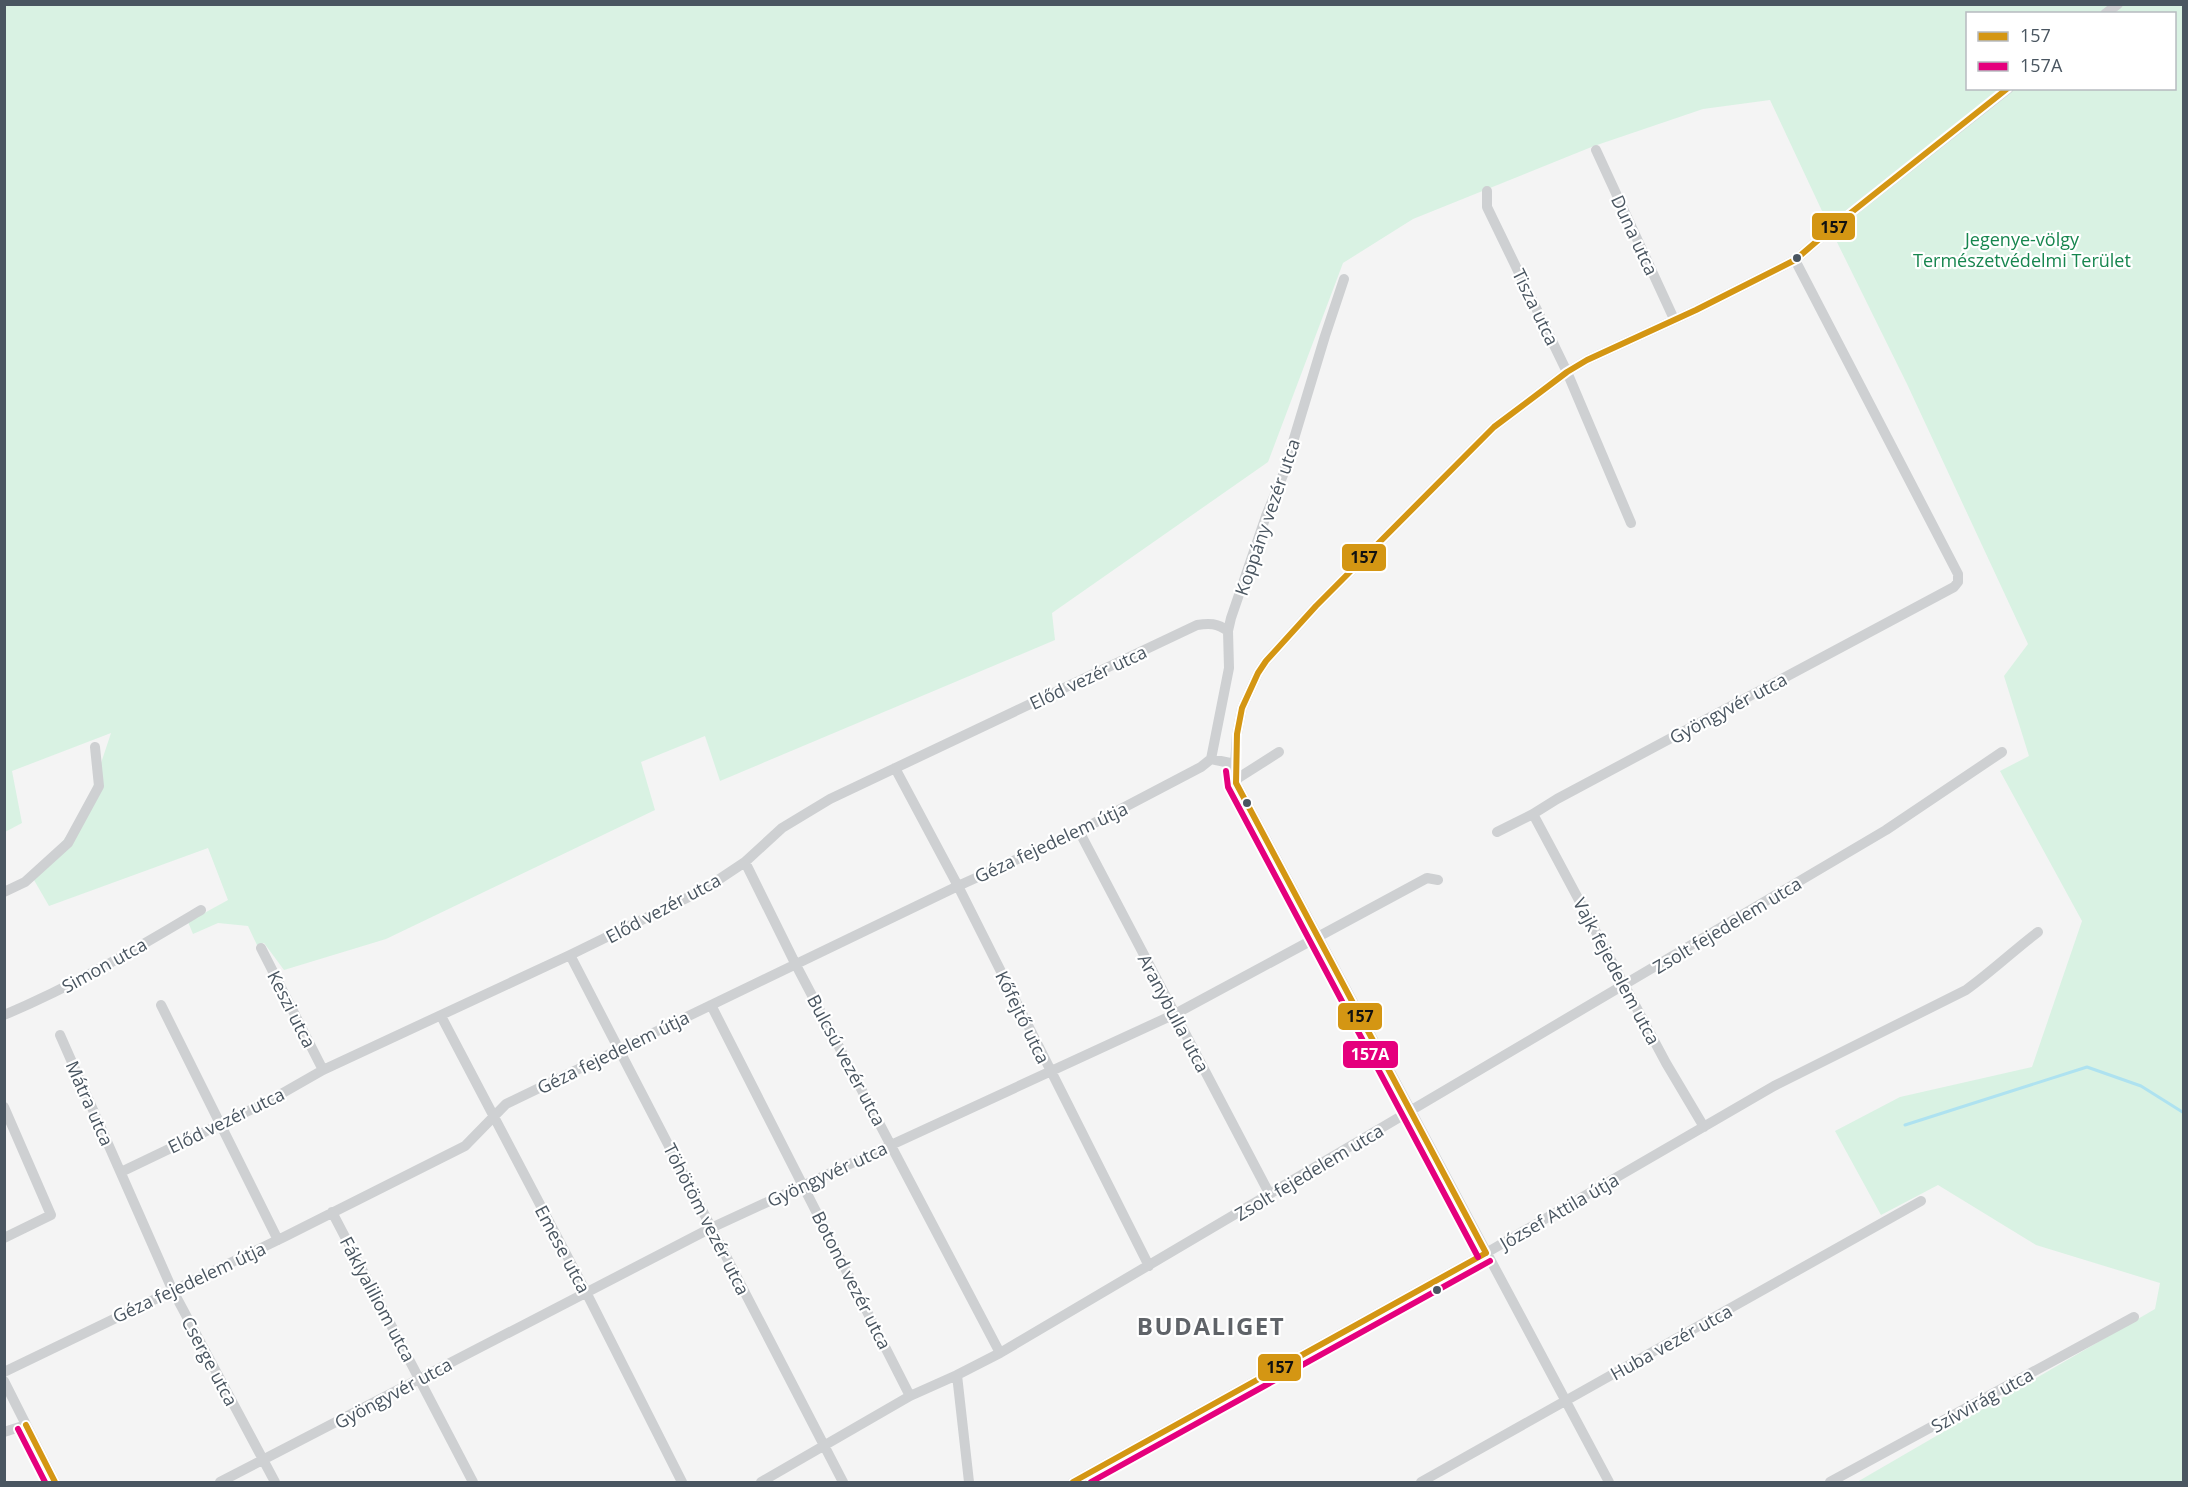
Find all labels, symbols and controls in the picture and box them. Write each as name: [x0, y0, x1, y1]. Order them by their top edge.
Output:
legend: [1966, 12, 2176, 90]
text: 157: [2020, 23, 2051, 47]
text: 157A: [2020, 53, 2063, 77]
street label: Duna utca: [1606, 191, 1664, 279]
line badge: 157: [1811, 212, 1856, 241]
text: 157: [1820, 216, 1848, 238]
park label: Jegenye-völgy Természetvédelmi Terület: [1913, 227, 2131, 272]
unlabelled marker: [1791, 252, 1803, 264]
street label: Tisza utca: [1507, 265, 1565, 349]
street label: Koppány vezér utca: [1229, 435, 1305, 599]
line badge: 157: [1341, 543, 1387, 572]
text: 157: [1350, 546, 1378, 568]
street label: Előd vezér utca: [1025, 639, 1151, 715]
street label: Gyöngyvér utca: [1665, 667, 1791, 749]
street label: Géza fejedelem útja: [971, 796, 1131, 888]
unlabelled marker: [1241, 797, 1253, 809]
street label: Előd vezér utca: [601, 868, 725, 948]
street label: Zsolt fejedelem utca: [1648, 871, 1806, 979]
street label: Vajk fejedelem utca: [1568, 893, 1666, 1049]
street label: Simon utca: [57, 932, 151, 998]
street label: Aranybulla utca: [1133, 950, 1215, 1076]
street label: Keszi utca: [262, 966, 322, 1052]
street label: Kőfejtő utca: [990, 967, 1056, 1067]
street label: Bulcsú vezér utca: [802, 990, 892, 1130]
line badge: 157: [1337, 1002, 1383, 1031]
street label: Géza fejedelem útja: [533, 1005, 693, 1099]
text: 157: [1346, 1005, 1374, 1027]
line badge: 157A: [1342, 1040, 1399, 1069]
text: 157A: [1351, 1043, 1390, 1065]
street label: Mátra utca: [61, 1057, 119, 1149]
street label: Előd vezér utca: [164, 1081, 288, 1159]
street label: Zsolt fejedelem utca: [1230, 1118, 1388, 1226]
street label: Gyöngyvér utca: [763, 1136, 891, 1212]
street label: Töhötöm vezér utca: [658, 1139, 756, 1299]
street label: József Attila útja: [1493, 1167, 1623, 1256]
street label: Emese utca: [530, 1201, 596, 1297]
street label: Botond vezér utca: [807, 1207, 897, 1353]
street label: Fáklyaliliom utca: [335, 1232, 421, 1366]
street label: Géza fejedelem útja: [109, 1236, 269, 1328]
unlabelled marker: [1431, 1284, 1443, 1296]
street label: Huba vezér utca: [1606, 1299, 1736, 1385]
district label: BUDALIGET: [1137, 1309, 1285, 1342]
street label: Cserge utca: [176, 1312, 244, 1410]
street label: Gyöngyvér utca: [330, 1352, 456, 1434]
line badge: 157: [1257, 1353, 1302, 1382]
text: 157: [1266, 1356, 1294, 1378]
street label: Szívvirág utca: [1927, 1362, 2037, 1438]

